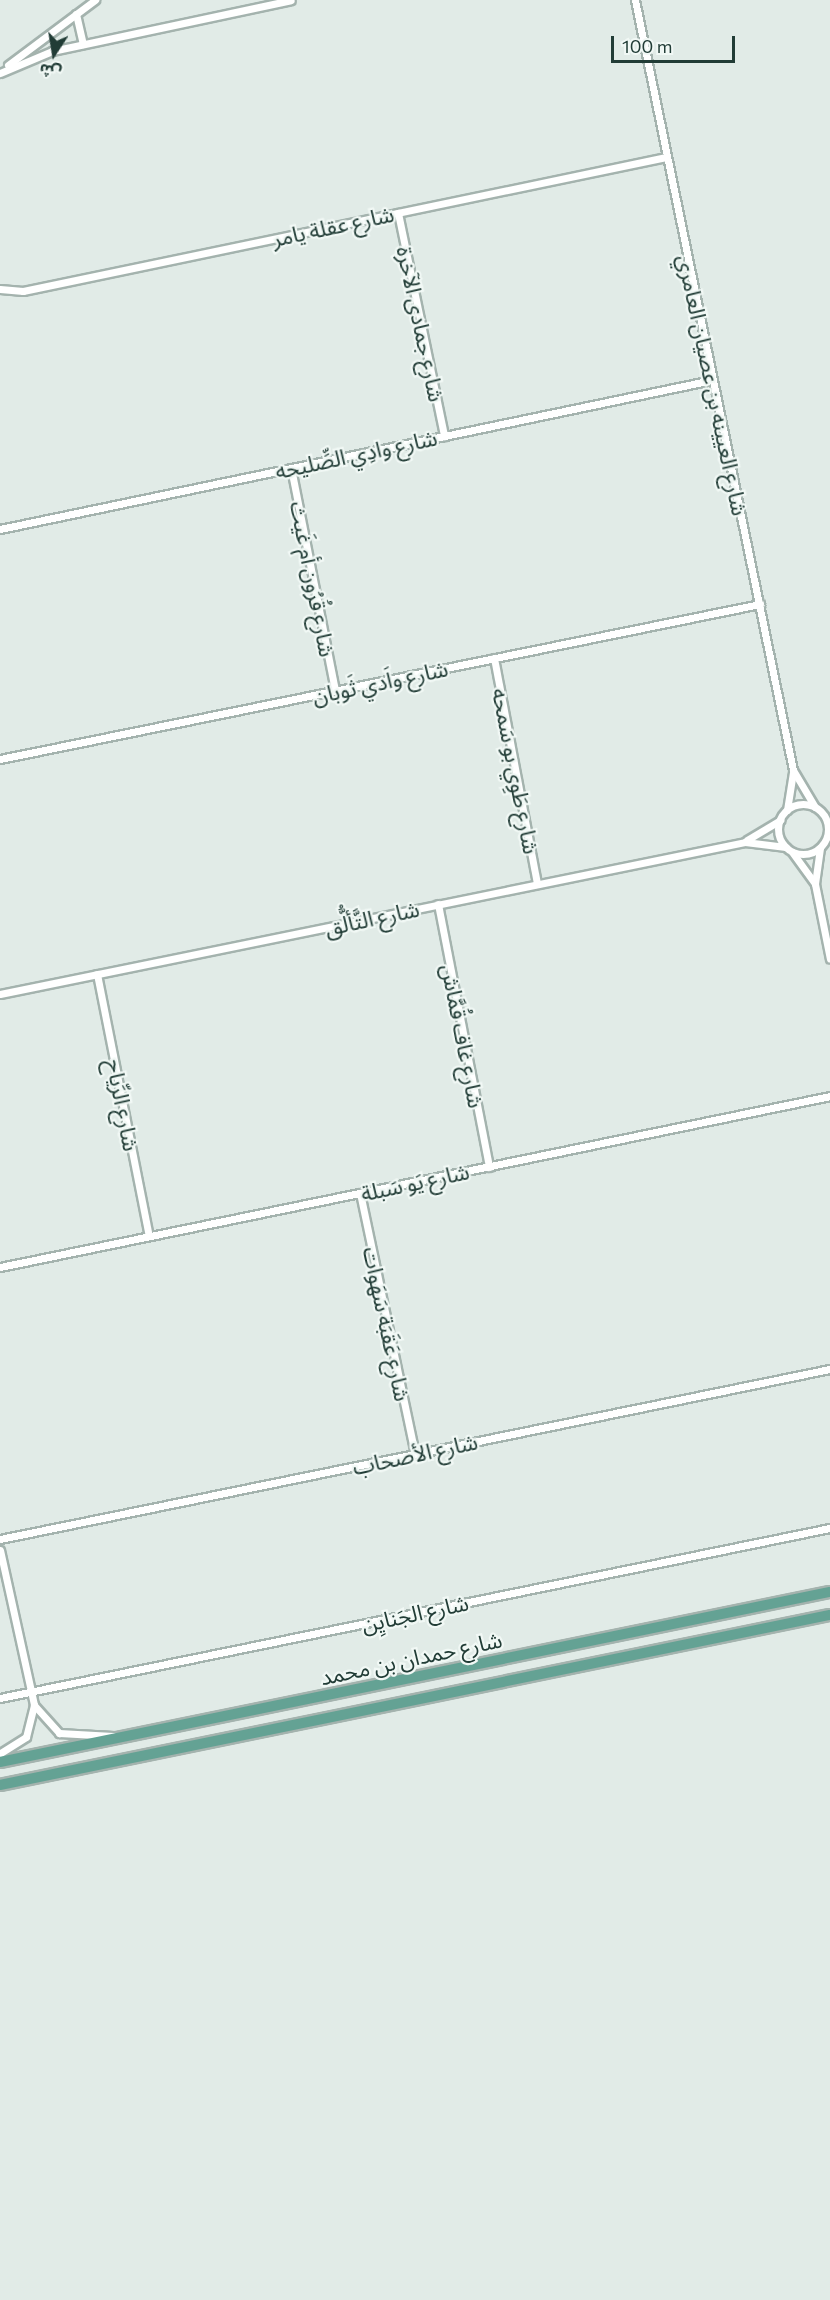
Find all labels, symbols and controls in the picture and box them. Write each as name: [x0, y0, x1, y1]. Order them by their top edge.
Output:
north arrow: [24, 24, 84, 84]
scale bar: [614, 24, 738, 62]
text: 100 m: [622, 35, 672, 57]
text: ش: [37, 61, 63, 84]
street label: شارع عقلة يامر: [270, 200, 396, 252]
street label: شارع جمادى الآخرة: [392, 244, 450, 404]
street label: شارع العيينه بن عصيان العامري: [672, 252, 754, 518]
street label: شارع وادِي الصِّليحه: [273, 424, 439, 484]
street label: شارع قُرُون أم غَيث: [285, 499, 341, 659]
street label: شارع واَدي ثَوبان: [310, 655, 450, 709]
street label: شارع طَوِي بو سَمحه: [487, 686, 545, 856]
street label: شارع التَّألُّق: [322, 895, 422, 941]
street label: شارع غاف قُمَّاش: [436, 962, 490, 1110]
street label: شارع الرِّياح: [101, 1057, 145, 1153]
street label: شارع يَو سَبلة: [358, 1158, 472, 1206]
street label: شارع عَقَبَة سَهَوات: [358, 1244, 416, 1404]
street label: شارع الأصحاب: [350, 1428, 480, 1480]
street label: شارع الجَنايِن: [359, 1589, 471, 1637]
street label: شارع حمدان بن محمد: [318, 1626, 504, 1690]

